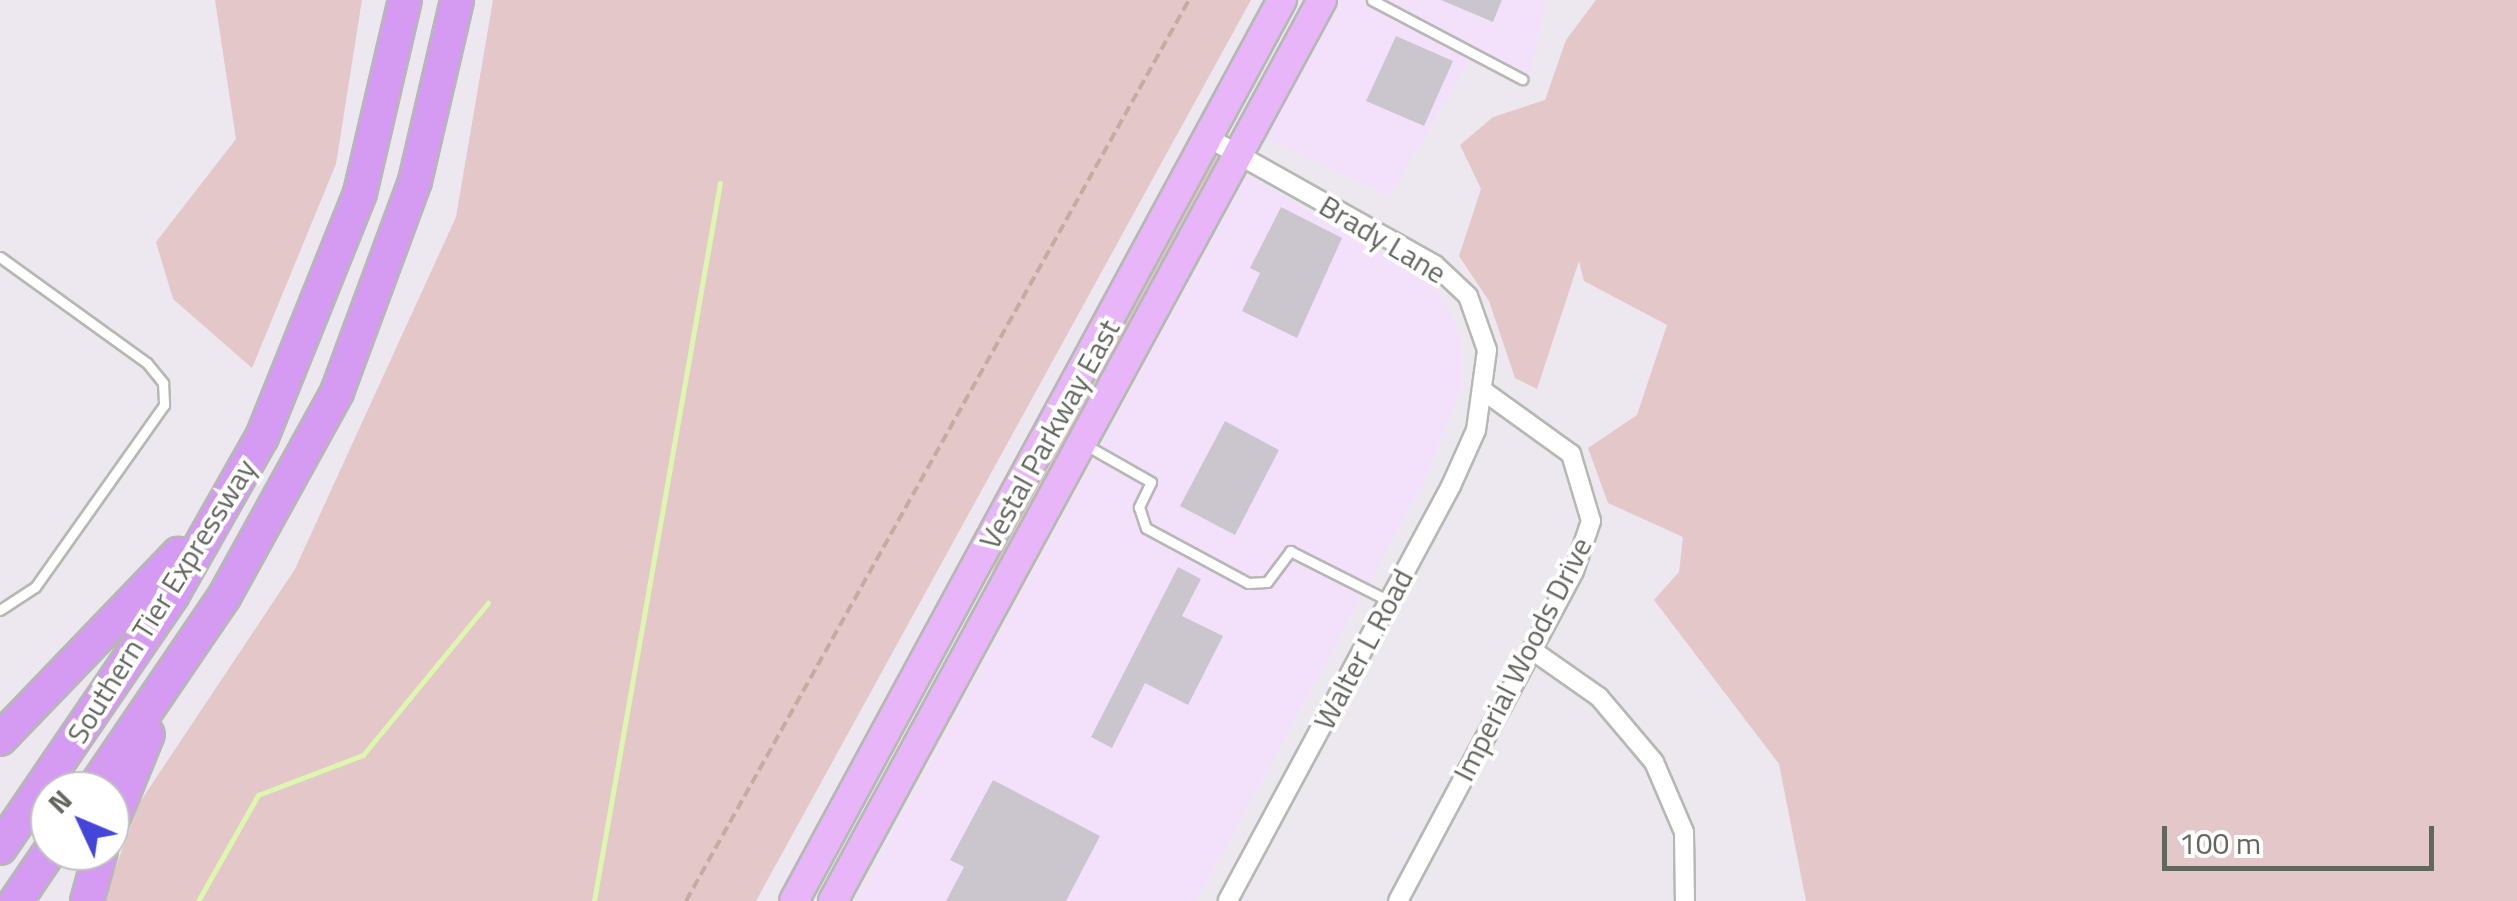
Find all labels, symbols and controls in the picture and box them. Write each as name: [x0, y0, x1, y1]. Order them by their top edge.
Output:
street label: Brady Lane: [1313, 187, 1453, 291]
street label: Vestal Parkway East: [971, 313, 1127, 555]
street label: Southern Tier Expressway: [59, 452, 263, 750]
street label: Imperial Woods Drive: [1445, 531, 1599, 787]
street label: Walter L Road: [1306, 563, 1420, 735]
north arrow: [30, 771, 130, 871]
text: N: [37, 779, 82, 823]
scale bar: [2167, 806, 2440, 868]
text: 100 m: [2179, 820, 2261, 866]

